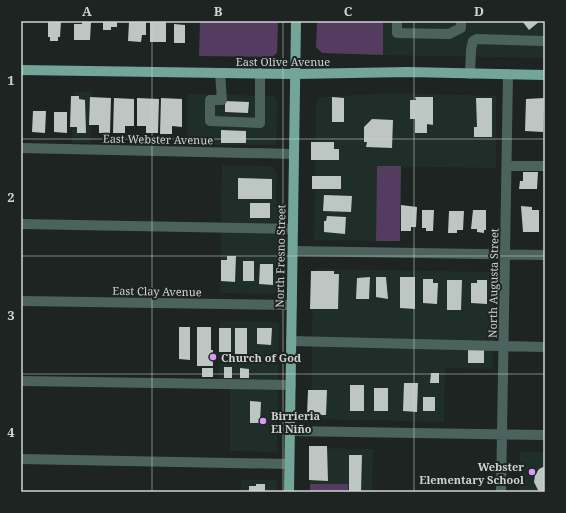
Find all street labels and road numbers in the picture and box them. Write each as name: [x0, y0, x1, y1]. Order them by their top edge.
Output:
street label: East Olive Avenue: [236, 54, 330, 69]
street label: East Webster Avenue: [103, 131, 213, 147]
street label: North Fresno Street: [272, 204, 288, 308]
street label: North Augusta Street: [485, 228, 501, 338]
street label: East Clay Avenue: [112, 283, 202, 299]

